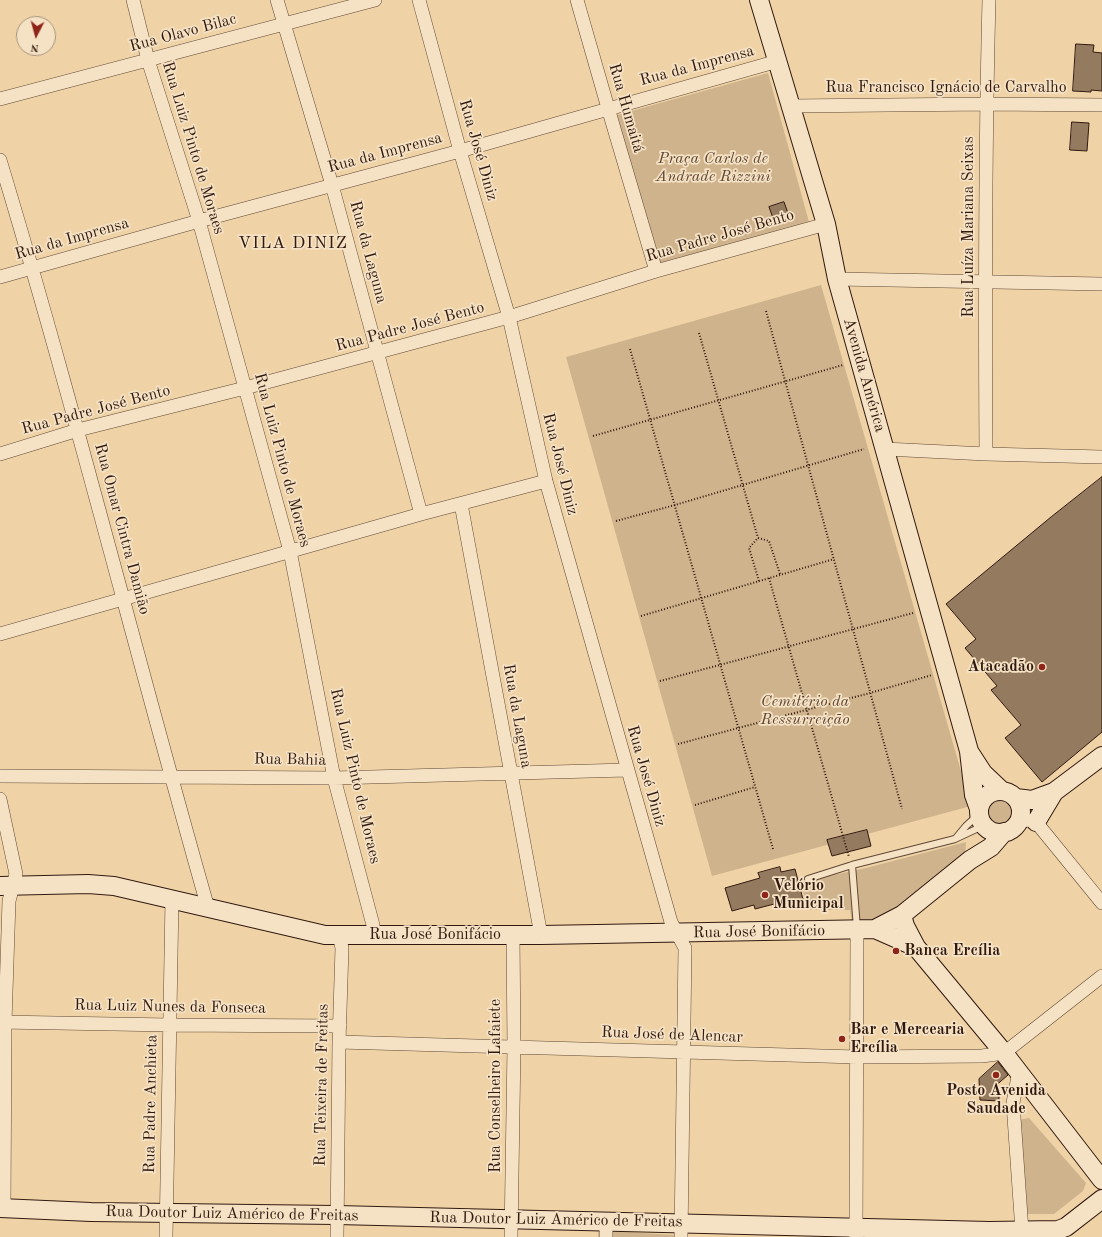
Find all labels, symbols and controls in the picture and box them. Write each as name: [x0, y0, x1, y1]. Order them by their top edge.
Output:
street label: Rua Olavo Bilac: [127, 9, 239, 57]
north arrow: [16, 16, 56, 56]
street label: Rua da Imprensa: [638, 41, 756, 91]
text: N: [30, 42, 40, 53]
street label: Rua Luiz Pinto de Moraes: [158, 59, 228, 237]
street label: Rua Humaitá: [604, 61, 648, 155]
street label: Rua Francisco Ignácio de Carvalho: [825, 78, 1067, 98]
street label: Rua José Diniz: [454, 97, 502, 203]
street label: Rua da Imprensa: [326, 128, 444, 178]
street label: Rua Luíza Mariana Seixas: [959, 136, 979, 318]
park label: Praça Carlos de Andrade Rizzini: [655, 149, 771, 187]
street label: Rua da Laguna: [345, 199, 391, 305]
street label: Rua Padre José Bento: [644, 206, 796, 266]
street label: Rua da Imprensa: [13, 214, 131, 264]
district label: VILA DINIZ: [238, 234, 348, 254]
street label: Rua Padre José Bento: [334, 298, 486, 356]
street label: Avenida América: [839, 316, 889, 434]
street label: Rua Luiz Pinto de Moraes: [249, 371, 315, 549]
street label: Rua Padre José Bento: [20, 381, 172, 439]
street label: Rua José Diniz: [538, 411, 582, 517]
street label: Rua Omar Cintra Damião: [90, 441, 154, 617]
place label: Atacadão: [968, 657, 1034, 677]
street label: Rua da Laguna: [498, 662, 536, 770]
marker: Atacadão: [1037, 662, 1047, 672]
street label: Rua Luiz Pinto de Moraes: [325, 686, 385, 866]
park label: Cemitério da Ressurreição: [760, 692, 850, 730]
street label: Rua José Diniz: [622, 723, 670, 829]
street label: Rua Bahia: [254, 750, 326, 770]
place label: Velório Municipal: [773, 876, 844, 914]
marker: Velório Municipal: [760, 890, 770, 900]
street label: Rua José Bonifácio: [693, 921, 825, 943]
street label: Rua José Bonifácio: [369, 925, 501, 945]
place label: Banca Ercília: [904, 941, 1000, 961]
marker: Banca Ercília: [891, 946, 901, 956]
street label: Rua Luiz Nunes da Fonseca: [74, 996, 266, 1018]
street label: Rua Conselheiro Lafaiete: [486, 999, 506, 1173]
street label: Rua Teixeira de Freitas: [311, 1004, 333, 1166]
place label: Bar e Mercearia Ercília: [850, 1020, 965, 1058]
street label: Rua José de Alencar: [601, 1023, 743, 1047]
street label: Rua Padre Anchieta: [140, 1034, 162, 1174]
marker: Bar e Mercearia Ercília: [837, 1034, 847, 1044]
marker: Posto Avenida Saudade: [991, 1070, 1001, 1080]
place label: Posto Avenida Saudade: [946, 1081, 1046, 1119]
street label: Rua Doutor Luiz Américo de Freitas: [105, 1202, 359, 1226]
street label: Rua Doutor Luiz Américo de Freitas: [429, 1208, 683, 1232]

